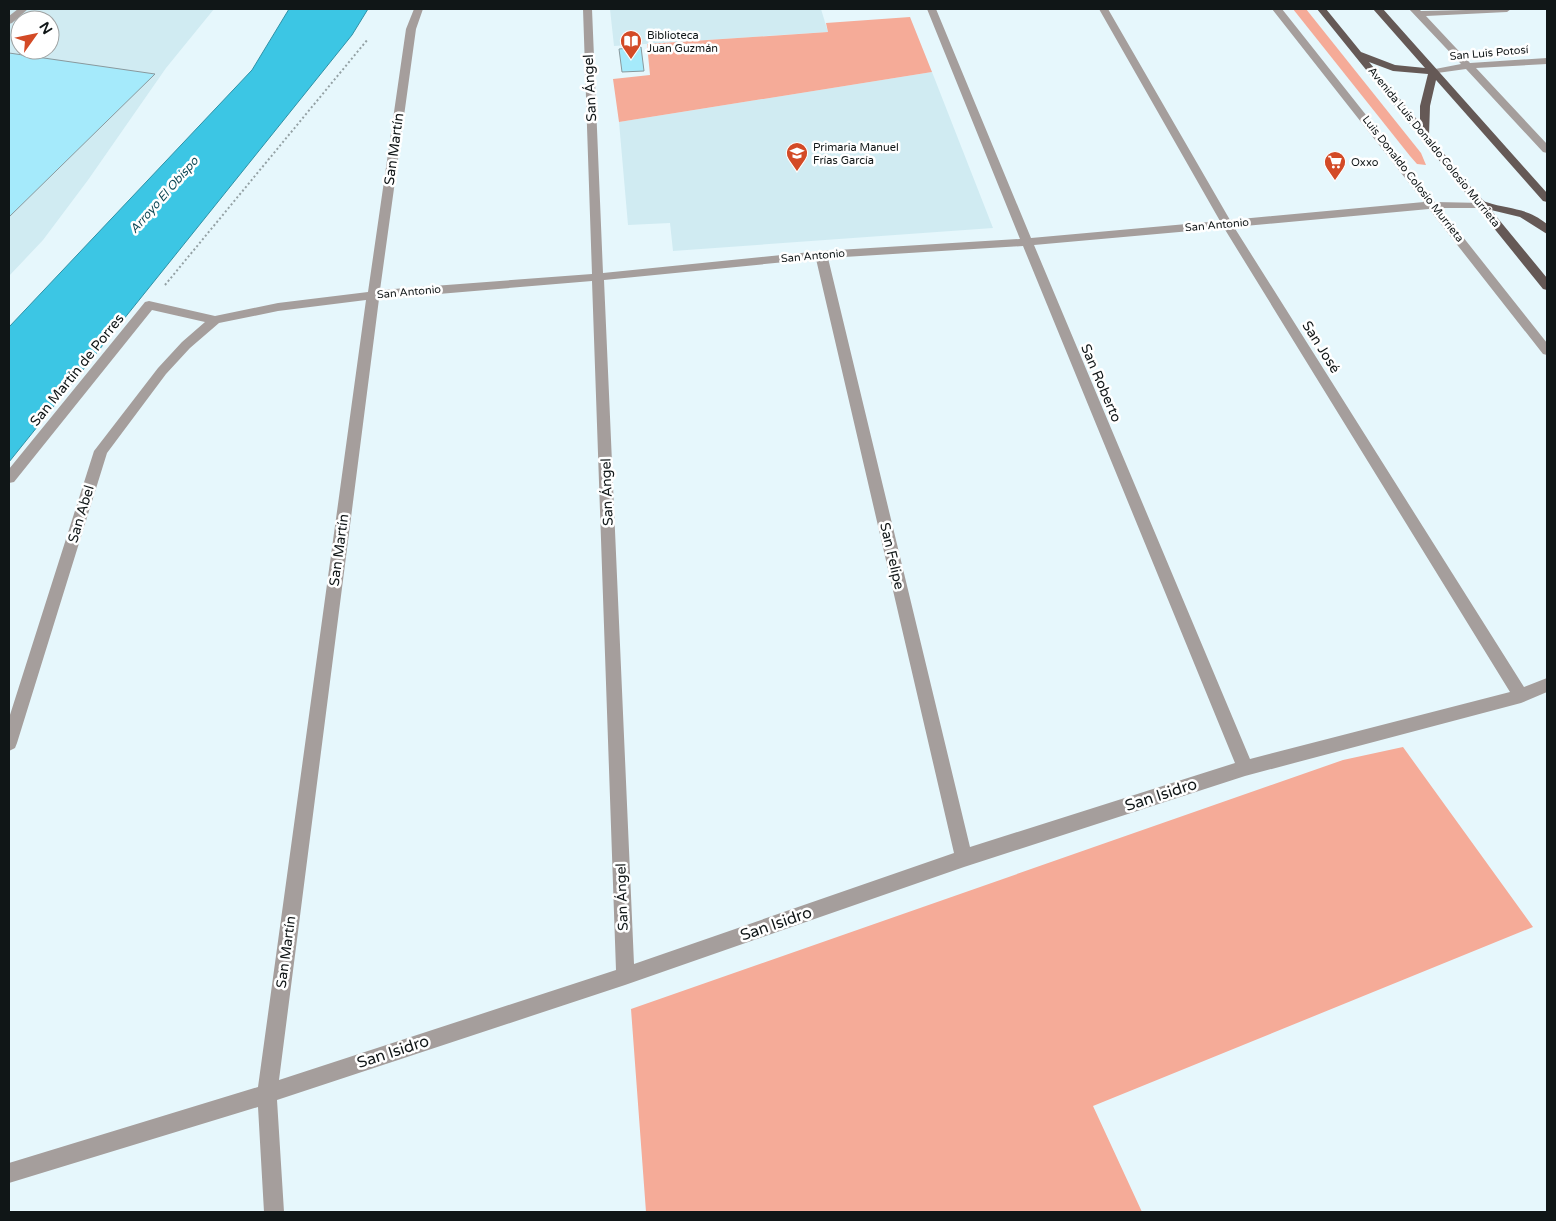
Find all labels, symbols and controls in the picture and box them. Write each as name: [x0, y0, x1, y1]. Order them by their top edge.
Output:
north arrow: [10, 10, 60, 60]
text: N: [35, 19, 56, 38]
library icon: Biblioteca Juan Guzmán: [619, 29, 643, 60]
place label: Biblioteca Juan Guzmán: [647, 29, 718, 55]
street label: San Luis Potosí: [1449, 43, 1529, 63]
street label: San Ángel: [580, 54, 600, 122]
street label: Avenida Luis Donaldo Colosio Murrieta: [1365, 64, 1503, 230]
street label: San Martín: [381, 112, 407, 186]
street label: Luis Donaldo Colosio Murrieta: [1360, 113, 1466, 245]
school or university icon: Primaria Manuel Frías García: [785, 141, 809, 172]
place label: Primaria Manuel Frías García: [813, 141, 899, 167]
supermarket icon: Oxxo: [1323, 150, 1347, 181]
water label: Arroyo El Obispo: [127, 153, 201, 236]
place label: Oxxo: [1351, 156, 1379, 169]
street label: San Antonio: [1184, 216, 1250, 234]
street label: San Antonio: [780, 247, 846, 265]
street label: San Antonio: [376, 283, 442, 301]
street label: San Martín de Porres: [26, 310, 128, 430]
street label: San José: [1298, 318, 1344, 376]
street label: San Roberto: [1077, 341, 1125, 425]
street label: San Ángel: [597, 458, 617, 526]
street label: San Abel: [64, 483, 98, 545]
street label: San Martín: [326, 513, 352, 587]
street label: San Felipe: [876, 521, 908, 591]
street label: San Isidro: [1122, 774, 1200, 816]
street label: San Ángel: [612, 863, 632, 931]
street label: San Isidro: [738, 902, 814, 946]
street label: San Martín: [273, 915, 299, 989]
street label: San Isidro: [354, 1031, 432, 1073]

